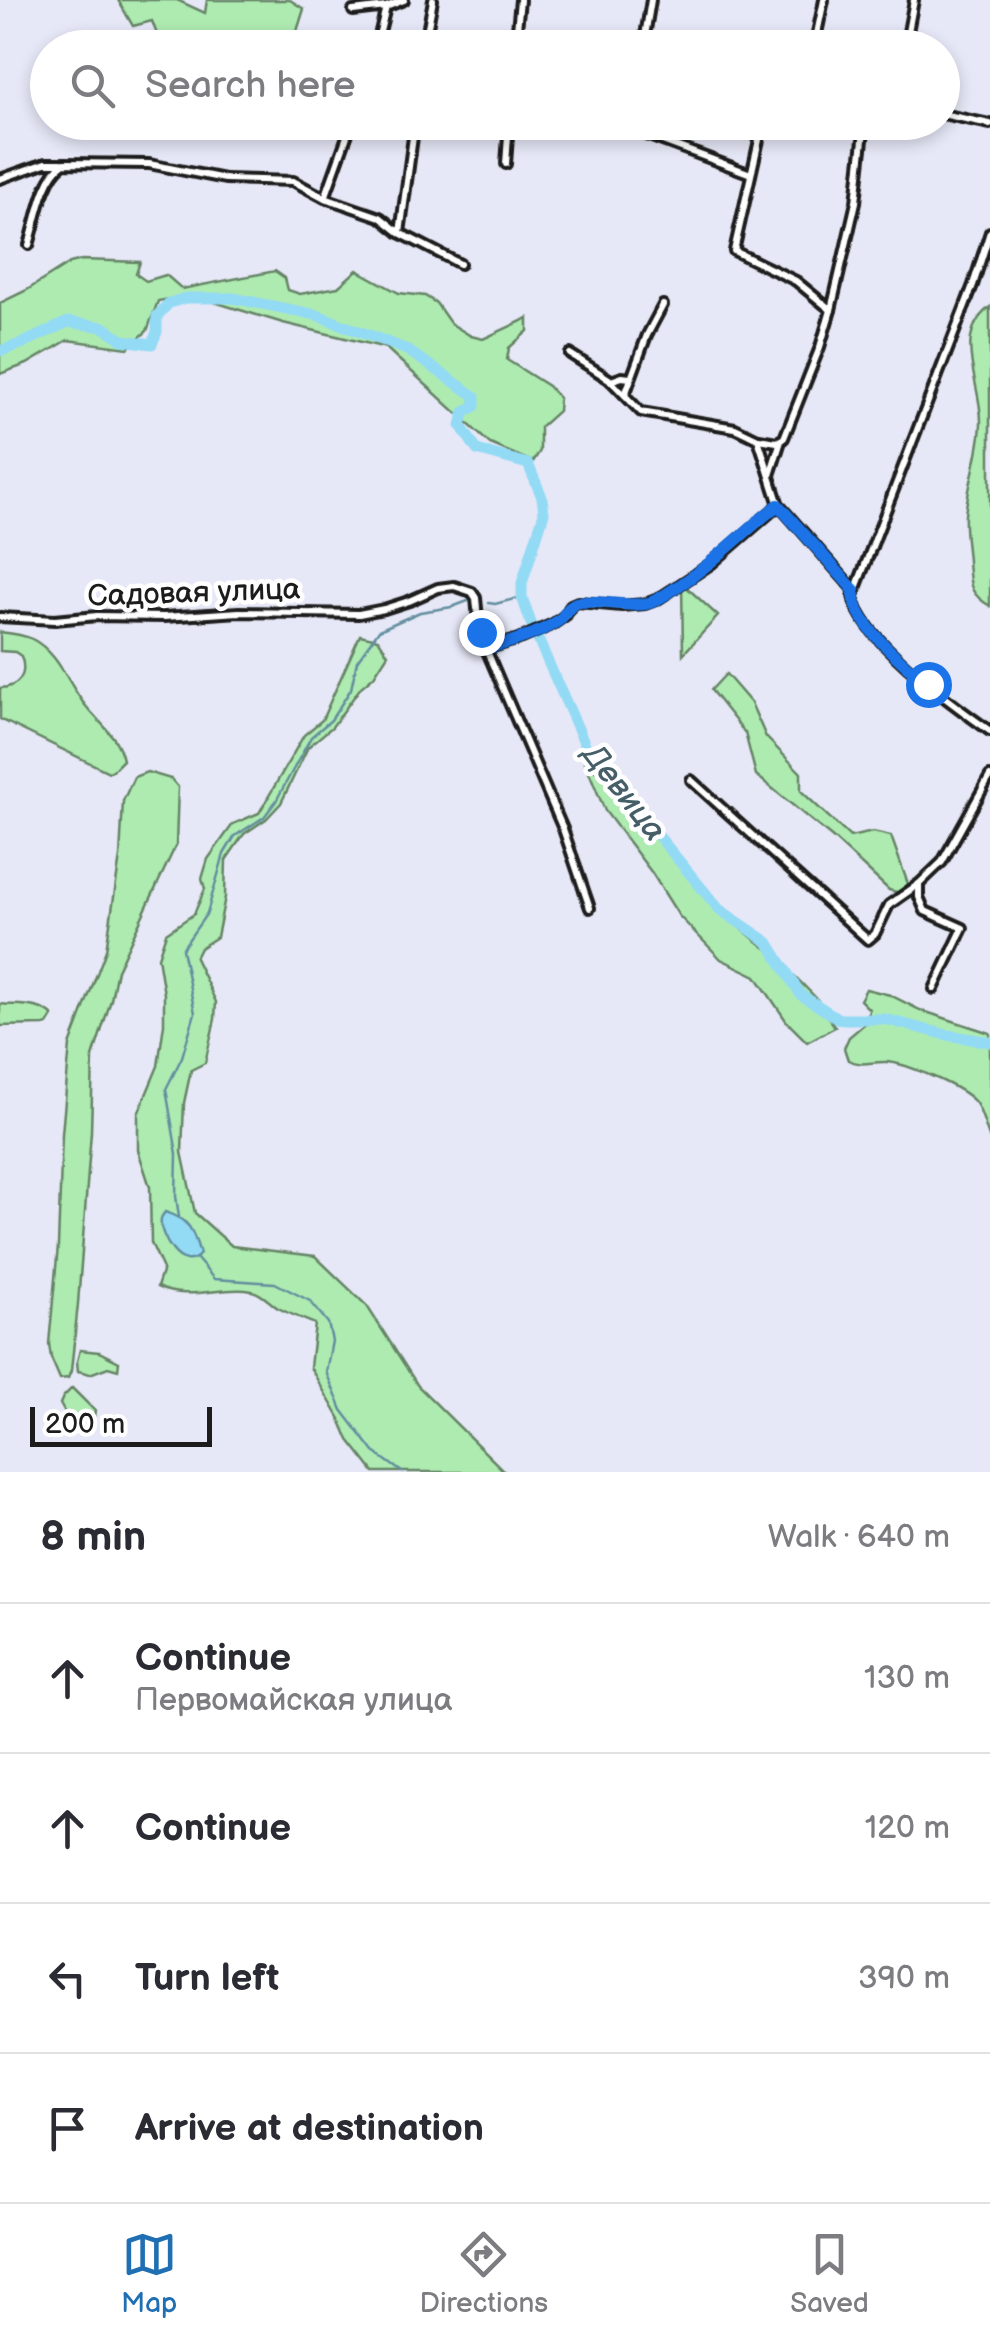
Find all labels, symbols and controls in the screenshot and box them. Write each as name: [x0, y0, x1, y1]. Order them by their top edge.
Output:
search box: [30, 30, 960, 140]
icon: search: [65, 58, 120, 113]
text: Search here: [145, 63, 356, 108]
street label: Садовая улица: [87, 571, 301, 615]
route end: [459, 610, 505, 656]
route start: [906, 662, 952, 708]
water label: Девица: [572, 735, 674, 849]
scale bar: [30, 1402, 212, 1446]
text: 200 m: [45, 1408, 125, 1441]
text: 8 min: [40, 1512, 146, 1563]
text: Walk · 640 m: [768, 1518, 950, 1557]
text: Continue: [135, 1636, 291, 1681]
icon: ahead: [40, 1651, 95, 1706]
text: 130 m: [864, 1659, 950, 1698]
text: Первомайская улица: [135, 1681, 453, 1720]
icon: ahead: [40, 1801, 95, 1856]
text: Continue: [135, 1806, 291, 1851]
text: 120 m: [865, 1809, 950, 1848]
icon: left: [40, 1951, 95, 2006]
text: Turn left: [135, 1956, 279, 2001]
text: 390 m: [858, 1959, 950, 1998]
icon: arrive: [40, 2101, 95, 2156]
text: Arrive at destination: [135, 2106, 484, 2151]
tab: Map: [121, 2227, 177, 2320]
tab: Directions: [419, 2227, 548, 2320]
tab: Saved: [790, 2227, 869, 2320]

